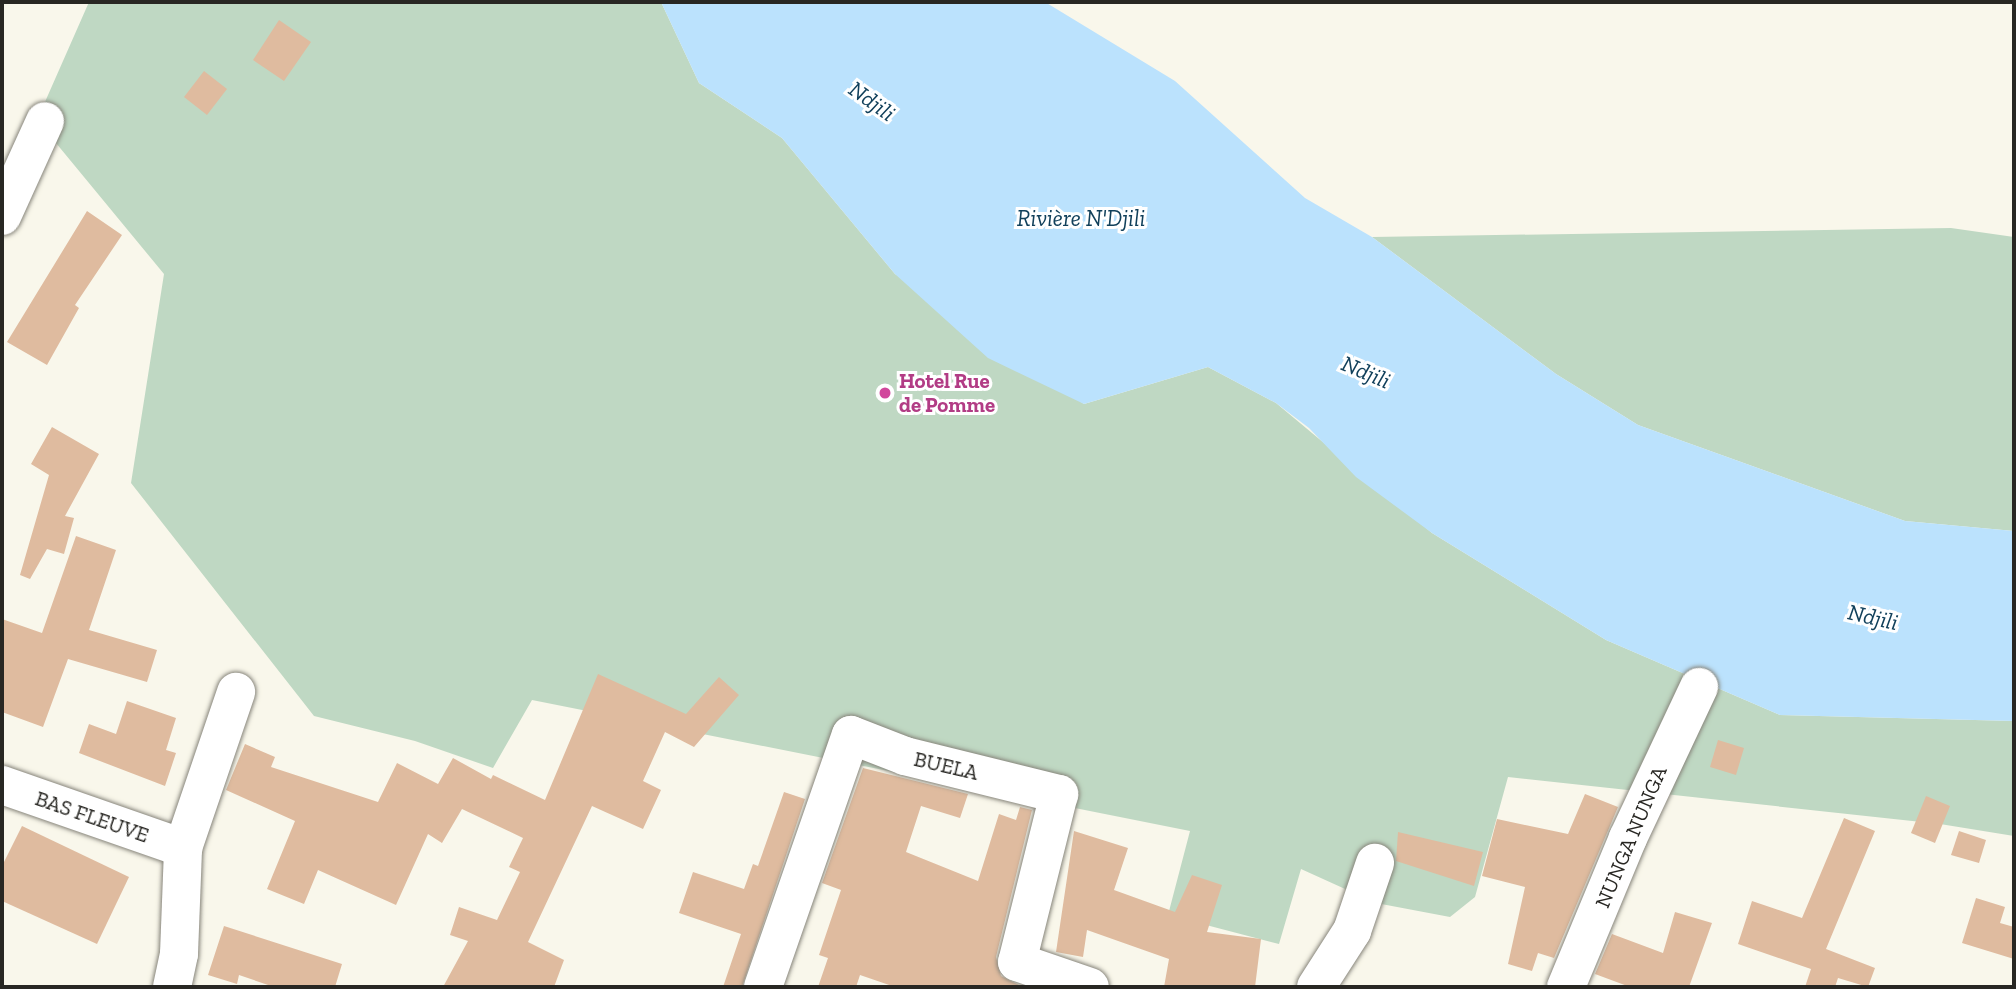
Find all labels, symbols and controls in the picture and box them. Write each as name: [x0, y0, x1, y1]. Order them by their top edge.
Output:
water label: Ndjili: [843, 75, 901, 127]
water label: Rivière N'Djili: [1017, 204, 1145, 232]
water label: Ndjili: [1337, 349, 1395, 395]
place label: Hotel Rue de Pomme: [899, 368, 995, 418]
marker: Hotel Rue de Pomme: [877, 385, 893, 401]
water label: Ndjili: [1845, 598, 1901, 636]
street label: BUELA: [911, 746, 981, 786]
street label: NUNGA NUNGA: [1590, 762, 1672, 912]
street label: BAS FLEUVE: [32, 786, 152, 848]

